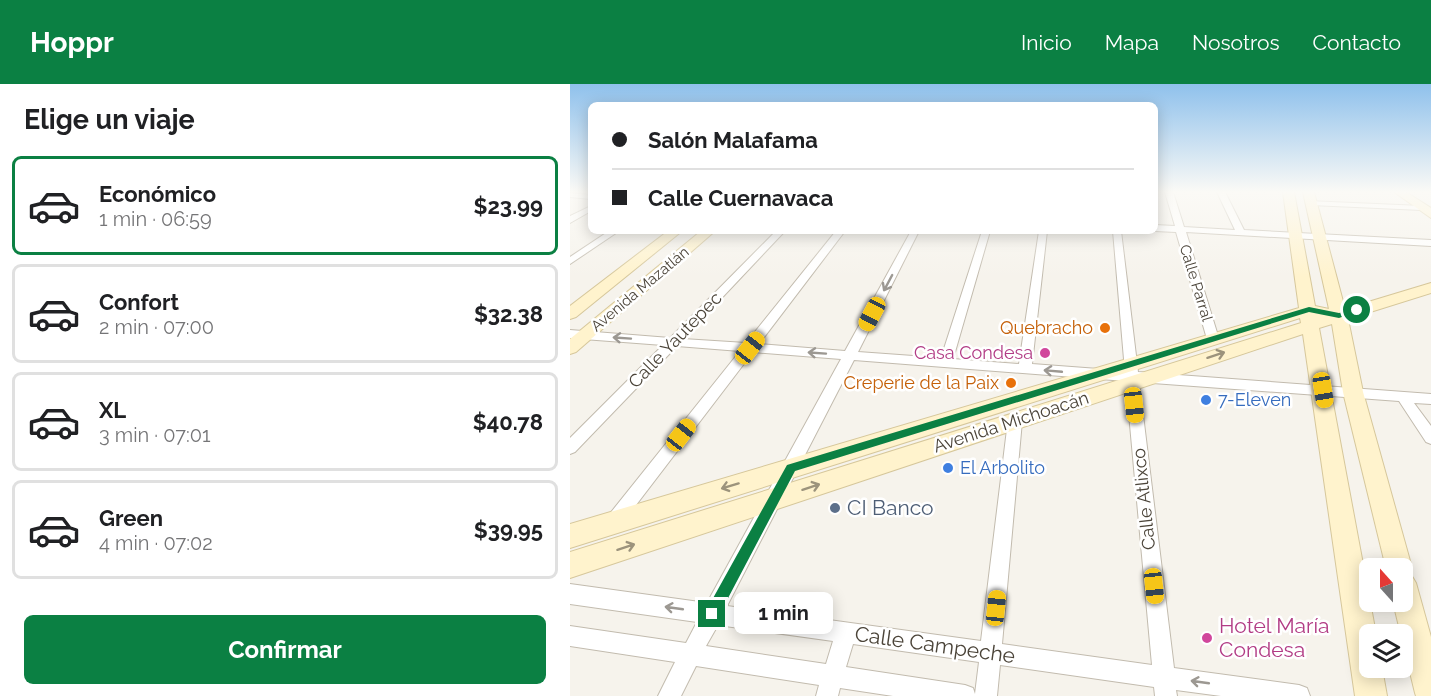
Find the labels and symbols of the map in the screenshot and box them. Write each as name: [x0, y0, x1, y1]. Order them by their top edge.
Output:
street label: Calle Parral: [1176, 242, 1216, 324]
street label: Avenida Mazatlán: [587, 243, 693, 335]
one-way arrow: [882, 273, 893, 291]
street label: Calle Yautepec: [624, 287, 726, 392]
car: [856, 294, 888, 334]
route start: [1343, 296, 1370, 323]
place label: Quebracho: [1000, 317, 1093, 338]
marker: Quebracho: [1098, 321, 1112, 335]
car: [732, 328, 768, 368]
one-way arrow: [613, 332, 633, 343]
place label: Casa Condesa: [914, 342, 1033, 363]
marker: Casa Condesa: [1038, 346, 1052, 360]
one-way arrow: [807, 347, 827, 358]
one-way arrow: [1206, 349, 1225, 360]
one-way arrow: [1044, 365, 1064, 376]
car: [1311, 371, 1335, 409]
place label: Creperie de la Paix: [843, 372, 999, 393]
marker: Creperie de la Paix: [1004, 376, 1018, 390]
street label: Avenida Michoacán: [930, 386, 1091, 457]
car: [1123, 386, 1145, 424]
place label: 7-Eleven: [1218, 389, 1291, 410]
marker: 7-Eleven: [1199, 393, 1213, 407]
car: [663, 415, 699, 455]
street label: Calle Atlixco: [1128, 447, 1159, 551]
place label: El Arbolito: [960, 457, 1045, 478]
marker: El Arbolito: [941, 461, 955, 475]
one-way arrow: [801, 480, 820, 491]
one-way arrow: [721, 481, 740, 492]
place label: CI Banco: [847, 495, 934, 520]
marker: CI Banco: [828, 501, 842, 515]
one-way arrow: [616, 540, 635, 551]
north arrow: [1359, 558, 1413, 612]
car: [1143, 567, 1165, 605]
car: [985, 589, 1007, 627]
callout: 1 min: [733, 593, 832, 635]
route end: [698, 600, 725, 627]
one-way arrow: [664, 603, 684, 614]
place label: Hotel María Condesa: [1219, 613, 1329, 662]
street label: Calle Campeche: [853, 621, 1017, 668]
marker: Hotel María Condesa: [1200, 631, 1214, 645]
one-way arrow: [1190, 677, 1210, 688]

